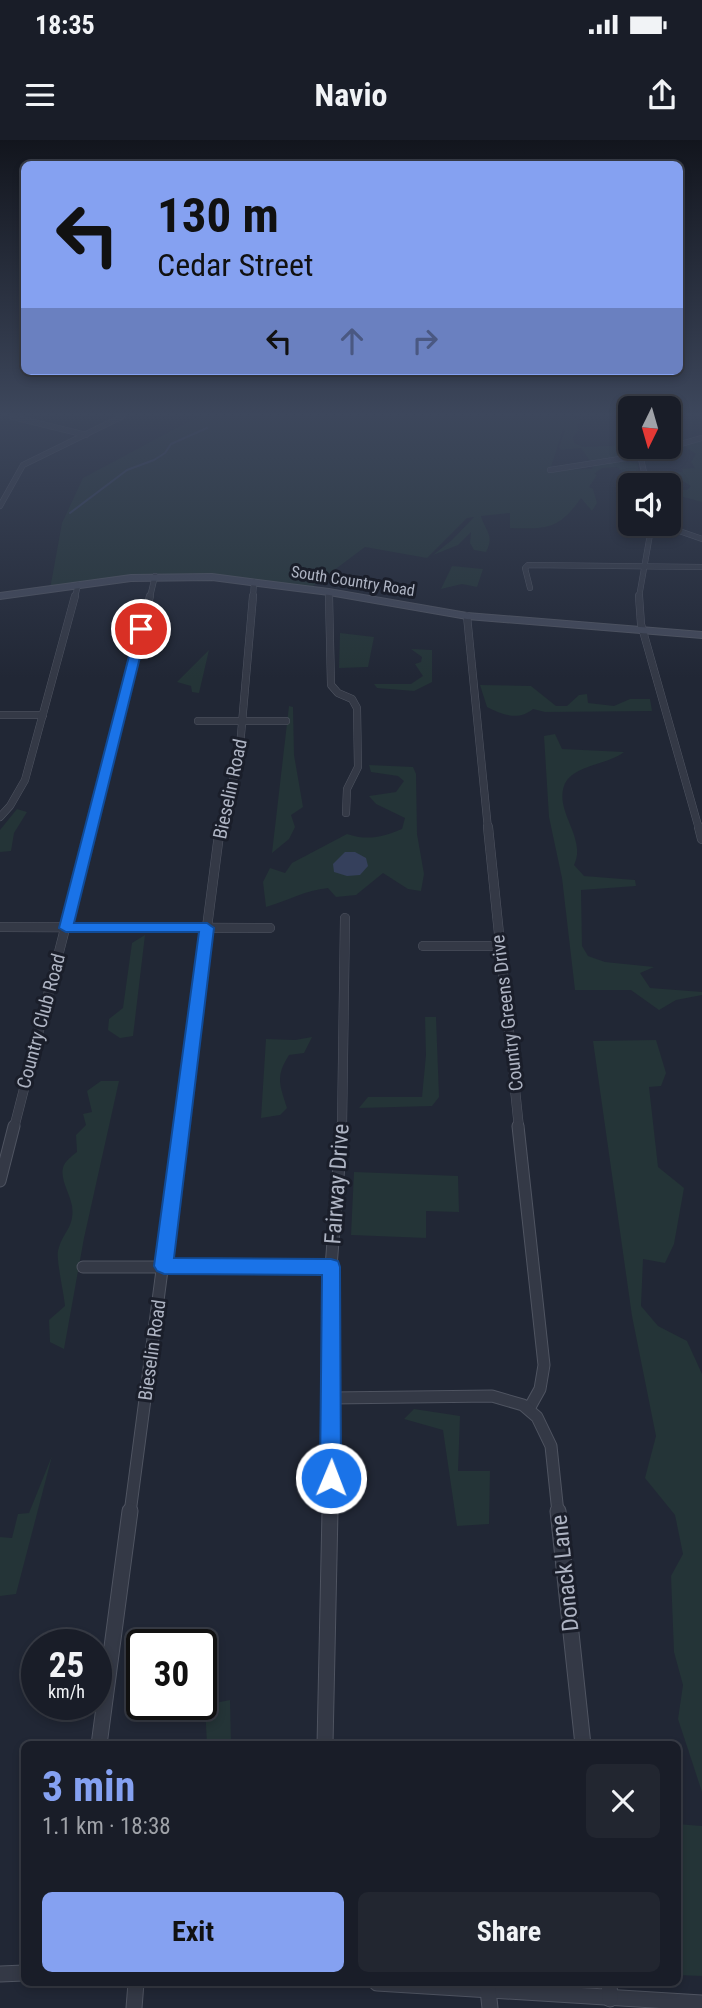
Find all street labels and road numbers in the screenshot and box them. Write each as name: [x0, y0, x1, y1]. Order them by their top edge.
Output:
street label: South Country Road: [290, 562, 416, 600]
street label: Bieselin Road: [208, 737, 252, 841]
street label: Country Greens Drive: [486, 933, 528, 1092]
street label: Country Club Road: [12, 951, 70, 1091]
street label: Fairway Drive: [319, 1123, 355, 1245]
street label: Bieselin Road: [134, 1298, 170, 1402]
street label: Donack Lane: [545, 1513, 585, 1633]

